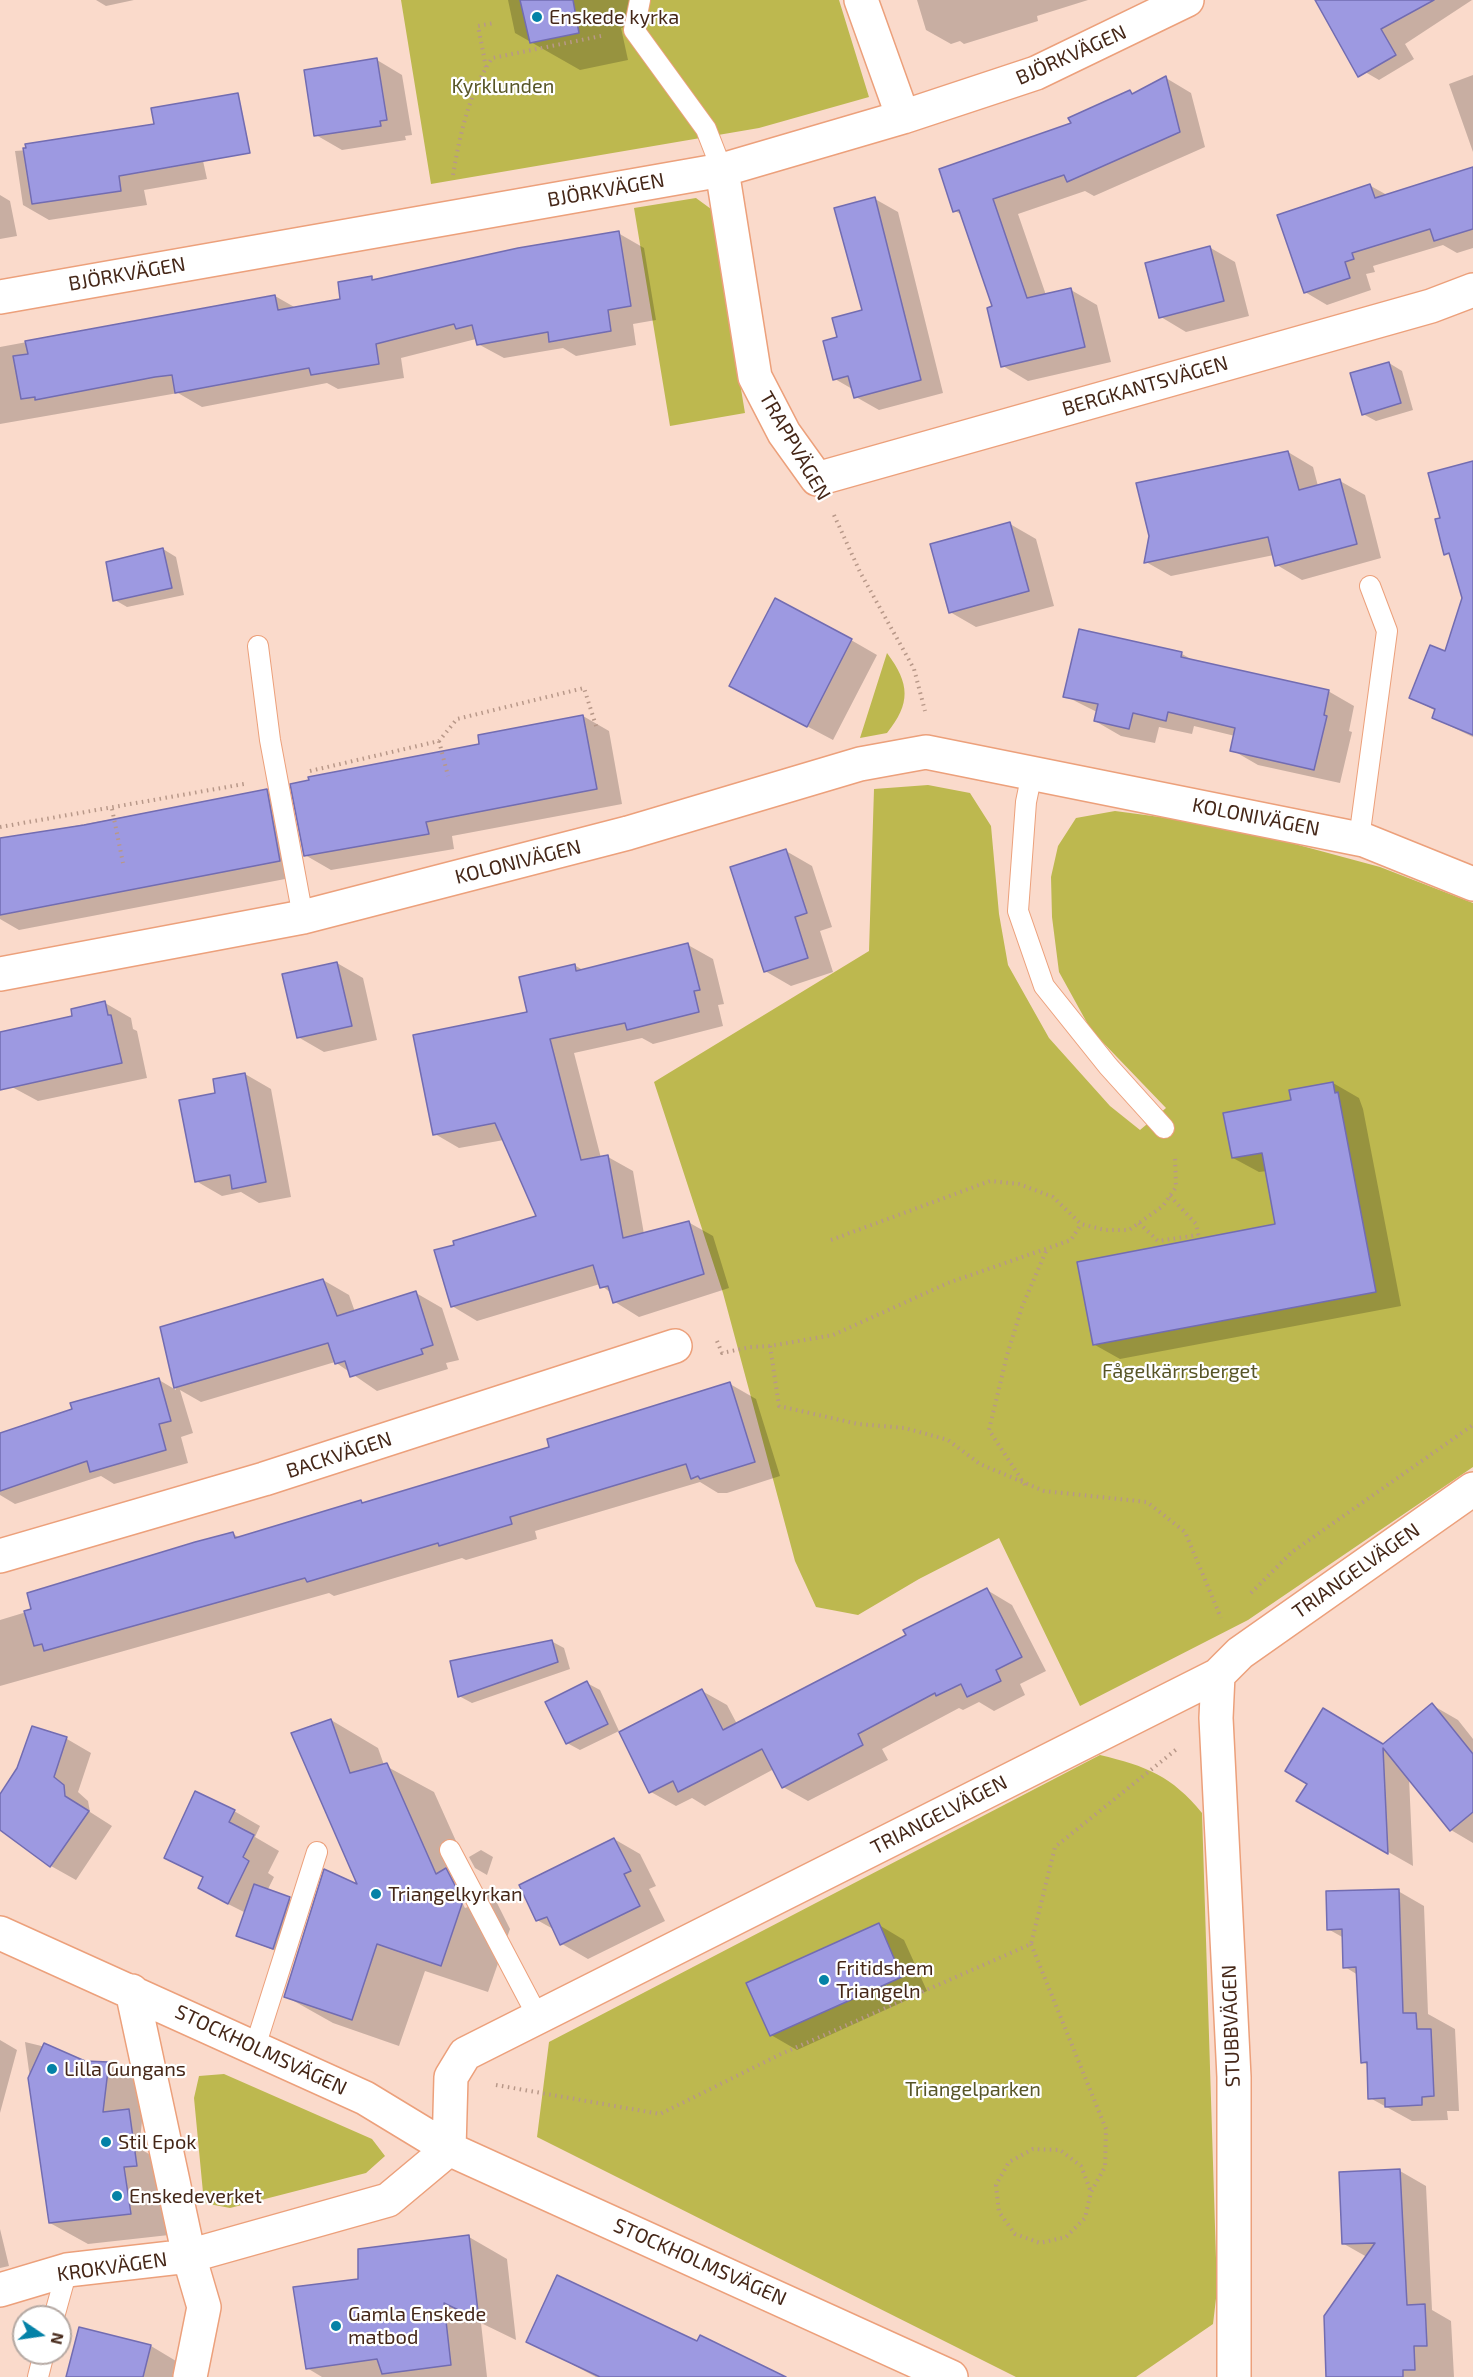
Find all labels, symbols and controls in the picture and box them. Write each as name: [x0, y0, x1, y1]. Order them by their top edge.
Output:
place label: Enskede kyrka: [549, 5, 679, 29]
marker: Enskede kyrka: [530, 10, 544, 24]
street label: BJÖRKVÄGEN: [1012, 20, 1130, 90]
park label: Kyrklunden: [452, 74, 554, 98]
street label: BJÖRKVÄGEN: [546, 168, 666, 212]
street label: BJÖRKVÄGEN: [67, 252, 187, 296]
street label: BERGKANTSVÄGEN: [1059, 351, 1231, 421]
street label: TRAPPVÄGEN: [754, 387, 836, 505]
street label: KOLONIVÄGEN: [1190, 793, 1322, 841]
street label: KOLONIVÄGEN: [452, 835, 584, 889]
park label: Fågelkärrsberget: [1102, 1359, 1258, 1383]
street label: BACKVÄGEN: [283, 1427, 395, 1483]
street label: TRIANGELVÄGEN: [1288, 1518, 1424, 1624]
street label: TRIANGELVÄGEN: [867, 1770, 1011, 1860]
place label: Triangelkyrkan: [388, 1882, 523, 1906]
marker: Triangelkyrkan: [369, 1887, 383, 1901]
place label: Fritidshem Triangeln: [836, 1956, 933, 2003]
street label: STUBBVÄGEN: [1217, 1964, 1245, 2088]
marker: Fritidshem Triangeln: [817, 1973, 831, 1987]
street label: STOCKHOLMSVÄGEN: [171, 2000, 351, 2100]
place label: Lilla Gungans: [64, 2057, 186, 2081]
marker: Lilla Gungans: [45, 2062, 59, 2076]
park label: Triangelparken: [905, 2077, 1041, 2101]
place label: Stil Epok: [118, 2130, 196, 2154]
marker: Stil Epok: [99, 2135, 113, 2149]
place label: Enskedeverket: [129, 2184, 262, 2208]
marker: Enskedeverket: [110, 2189, 124, 2203]
street label: STOCKHOLMSVÄGEN: [610, 2213, 790, 2311]
street label: KROKVÄGEN: [55, 2247, 169, 2287]
place label: Gamla Enskede matbod: [348, 2302, 486, 2349]
north arrow: [12, 2305, 72, 2365]
marker: Gamla Enskede matbod: [329, 2319, 343, 2333]
text: N: [48, 2331, 69, 2346]

